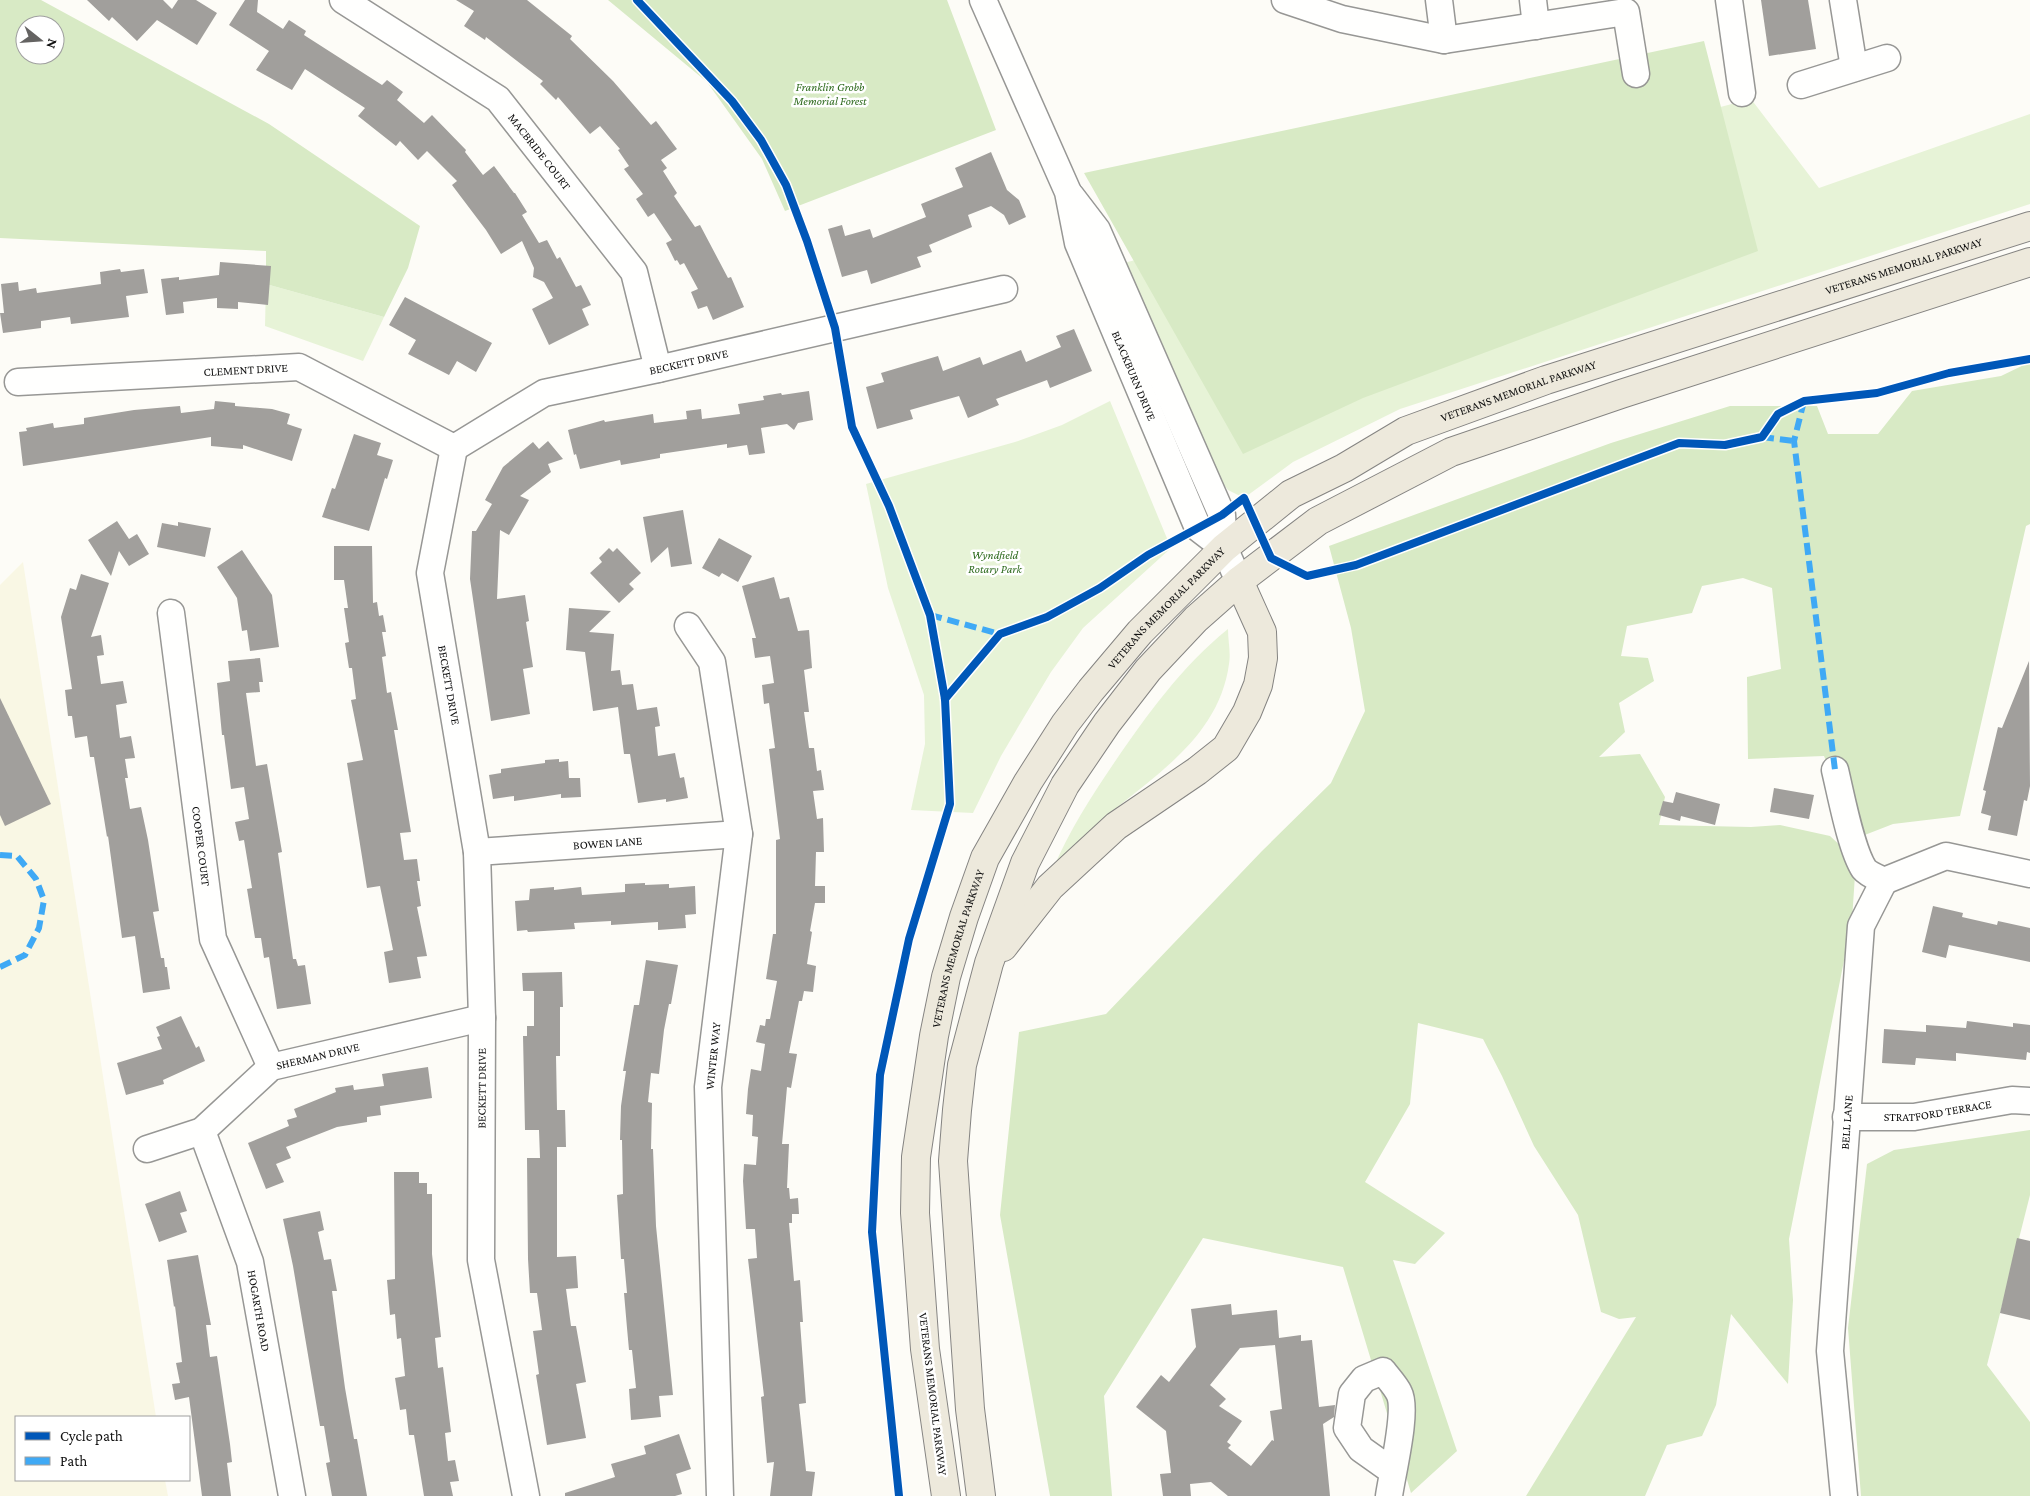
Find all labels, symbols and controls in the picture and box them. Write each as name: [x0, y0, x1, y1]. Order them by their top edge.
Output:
north arrow: [15, 15, 65, 65]
text: N: [43, 37, 61, 51]
park label: Franklin Grobb Memorial Forest: [792, 80, 867, 108]
street label: MACBRIDE COURT: [505, 111, 574, 193]
street label: VETERANS MEMORIAL PARKWAY: [1824, 234, 1985, 298]
street label: BLACKBURN DRIVE: [1109, 329, 1159, 423]
street label: BECKETT DRIVE: [648, 346, 730, 378]
street label: VETERANS MEMORIAL PARKWAY: [1439, 357, 1599, 425]
street label: CLEMENT DRIVE: [203, 361, 289, 379]
street label: VETERANS MEMORIAL PARKWAY: [1105, 544, 1228, 672]
park label: Wyndfield Rotary Park: [968, 548, 1022, 576]
street label: BECKETT DRIVE: [435, 644, 463, 726]
street label: COOPER COURT: [189, 805, 213, 887]
street label: BOWEN LANE: [573, 834, 643, 852]
street label: VETERANS MEMORIAL PARKWAY: [929, 867, 988, 1029]
street label: WINTER WAY: [702, 1021, 724, 1090]
street label: SHERMAN DRIVE: [275, 1040, 361, 1073]
street label: BECKETT DRIVE: [475, 1047, 489, 1129]
street label: BELL LANE: [1838, 1094, 1856, 1150]
street label: STRATFORD TERRACE: [1884, 1097, 1993, 1124]
street label: HOGARTH ROAD: [245, 1269, 273, 1353]
street label: VETERANS MEMORIAL PARKWAY: [916, 1312, 950, 1477]
legend: [15, 1416, 190, 1481]
text: Cycle path: [60, 1428, 123, 1445]
text: Path: [60, 1453, 87, 1469]

